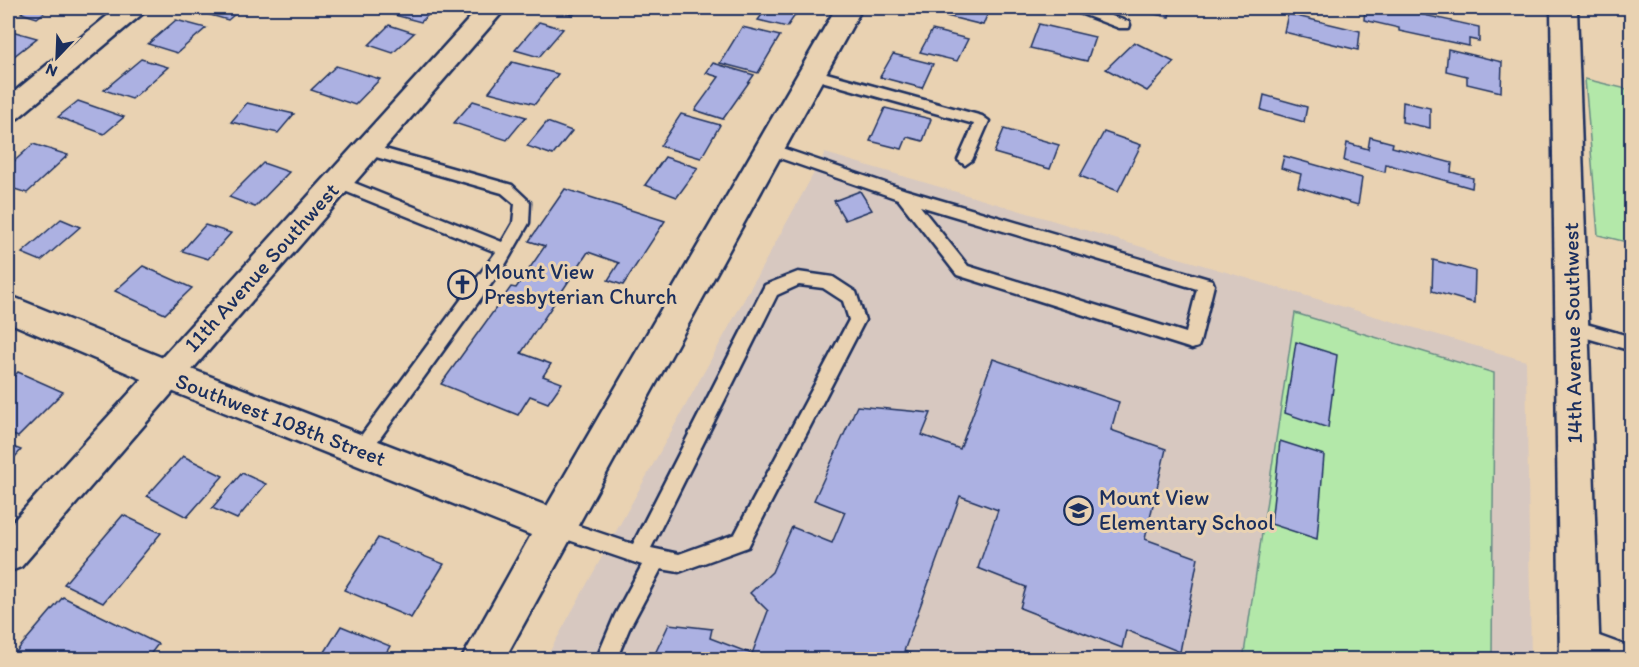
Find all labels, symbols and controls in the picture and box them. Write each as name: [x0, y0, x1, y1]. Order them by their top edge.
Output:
north arrow: [27, 27, 87, 87]
text: N: [43, 59, 60, 81]
street label: 11th Avenue Southwest: [178, 177, 344, 358]
street label: 14th Avenue Southwest: [1557, 222, 1588, 444]
place label: Mount View Presbyterian Church: [484, 258, 677, 310]
church icon: Mount View Presbyterian Church: [447, 268, 479, 300]
street label: Southwest 108th Street: [172, 367, 390, 472]
place label: Mount View Elementary School: [1099, 484, 1274, 536]
school or university icon: Mount View Elementary School: [1062, 494, 1094, 526]

